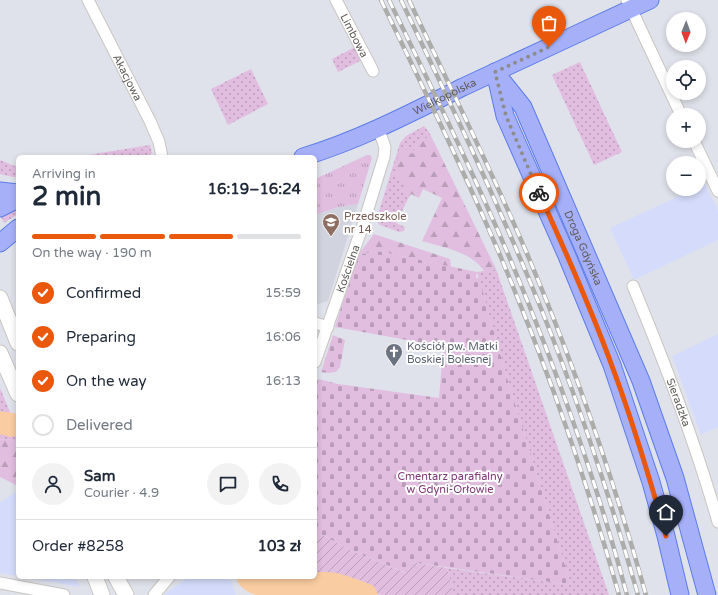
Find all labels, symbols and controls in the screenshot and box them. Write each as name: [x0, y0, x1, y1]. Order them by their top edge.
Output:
pin: [532, 6, 566, 47]
street label: Limbowa: [338, 11, 371, 60]
icon: bag: [538, 12, 560, 34]
north arrow: [666, 12, 706, 52]
map controls: [666, 12, 706, 196]
street label: Akacjowa: [110, 52, 145, 103]
button: locate: [666, 60, 706, 100]
street label: Wielkopolska: [411, 75, 478, 118]
button: +: [666, 108, 706, 148]
button: −: [666, 156, 706, 196]
text: Arriving in: [32, 166, 96, 182]
courier: [519, 173, 559, 213]
text: 16:19–16:24: [208, 180, 301, 198]
text: 2 min: [32, 181, 101, 212]
icon: bike: [528, 182, 550, 204]
street label: Droga Gdyńska: [562, 208, 605, 287]
place label: Przedszkole nr 14: [344, 210, 406, 236]
school or university icon: Przedszkole nr 14: [321, 212, 341, 237]
street label: Kościelna: [333, 243, 362, 294]
text: On the way · 190 m: [32, 245, 152, 261]
icon: check: [32, 282, 54, 304]
text: Confirmed: [66, 284, 141, 302]
text: 15:59: [265, 285, 301, 301]
icon: check: [32, 326, 54, 348]
text: Preparing: [66, 328, 136, 346]
text: 16:06: [265, 329, 301, 345]
place label: Kościół pw. Matki Boskiej Bolesnej: [407, 340, 498, 366]
church icon: Kościół pw. Matki Boskiej Bolesnej: [384, 342, 404, 367]
icon: check: [32, 370, 54, 392]
text: On the way: [66, 372, 146, 390]
text: 16:13: [265, 373, 301, 389]
street label: Sieradzka: [664, 376, 693, 428]
text: Delivered: [66, 416, 133, 434]
button: person: [32, 463, 74, 505]
button: chat: [207, 463, 249, 505]
button: phone: [259, 463, 301, 505]
text: Sam: [84, 467, 115, 485]
park label: Cmentarz parafialny w Gdyni-Orłowie: [397, 470, 503, 496]
text: Courier · 4.9: [84, 485, 159, 501]
pin: [649, 495, 683, 536]
icon: home: [655, 501, 677, 523]
text: Order #8258: [32, 537, 124, 555]
text: 103 zł: [257, 537, 301, 555]

